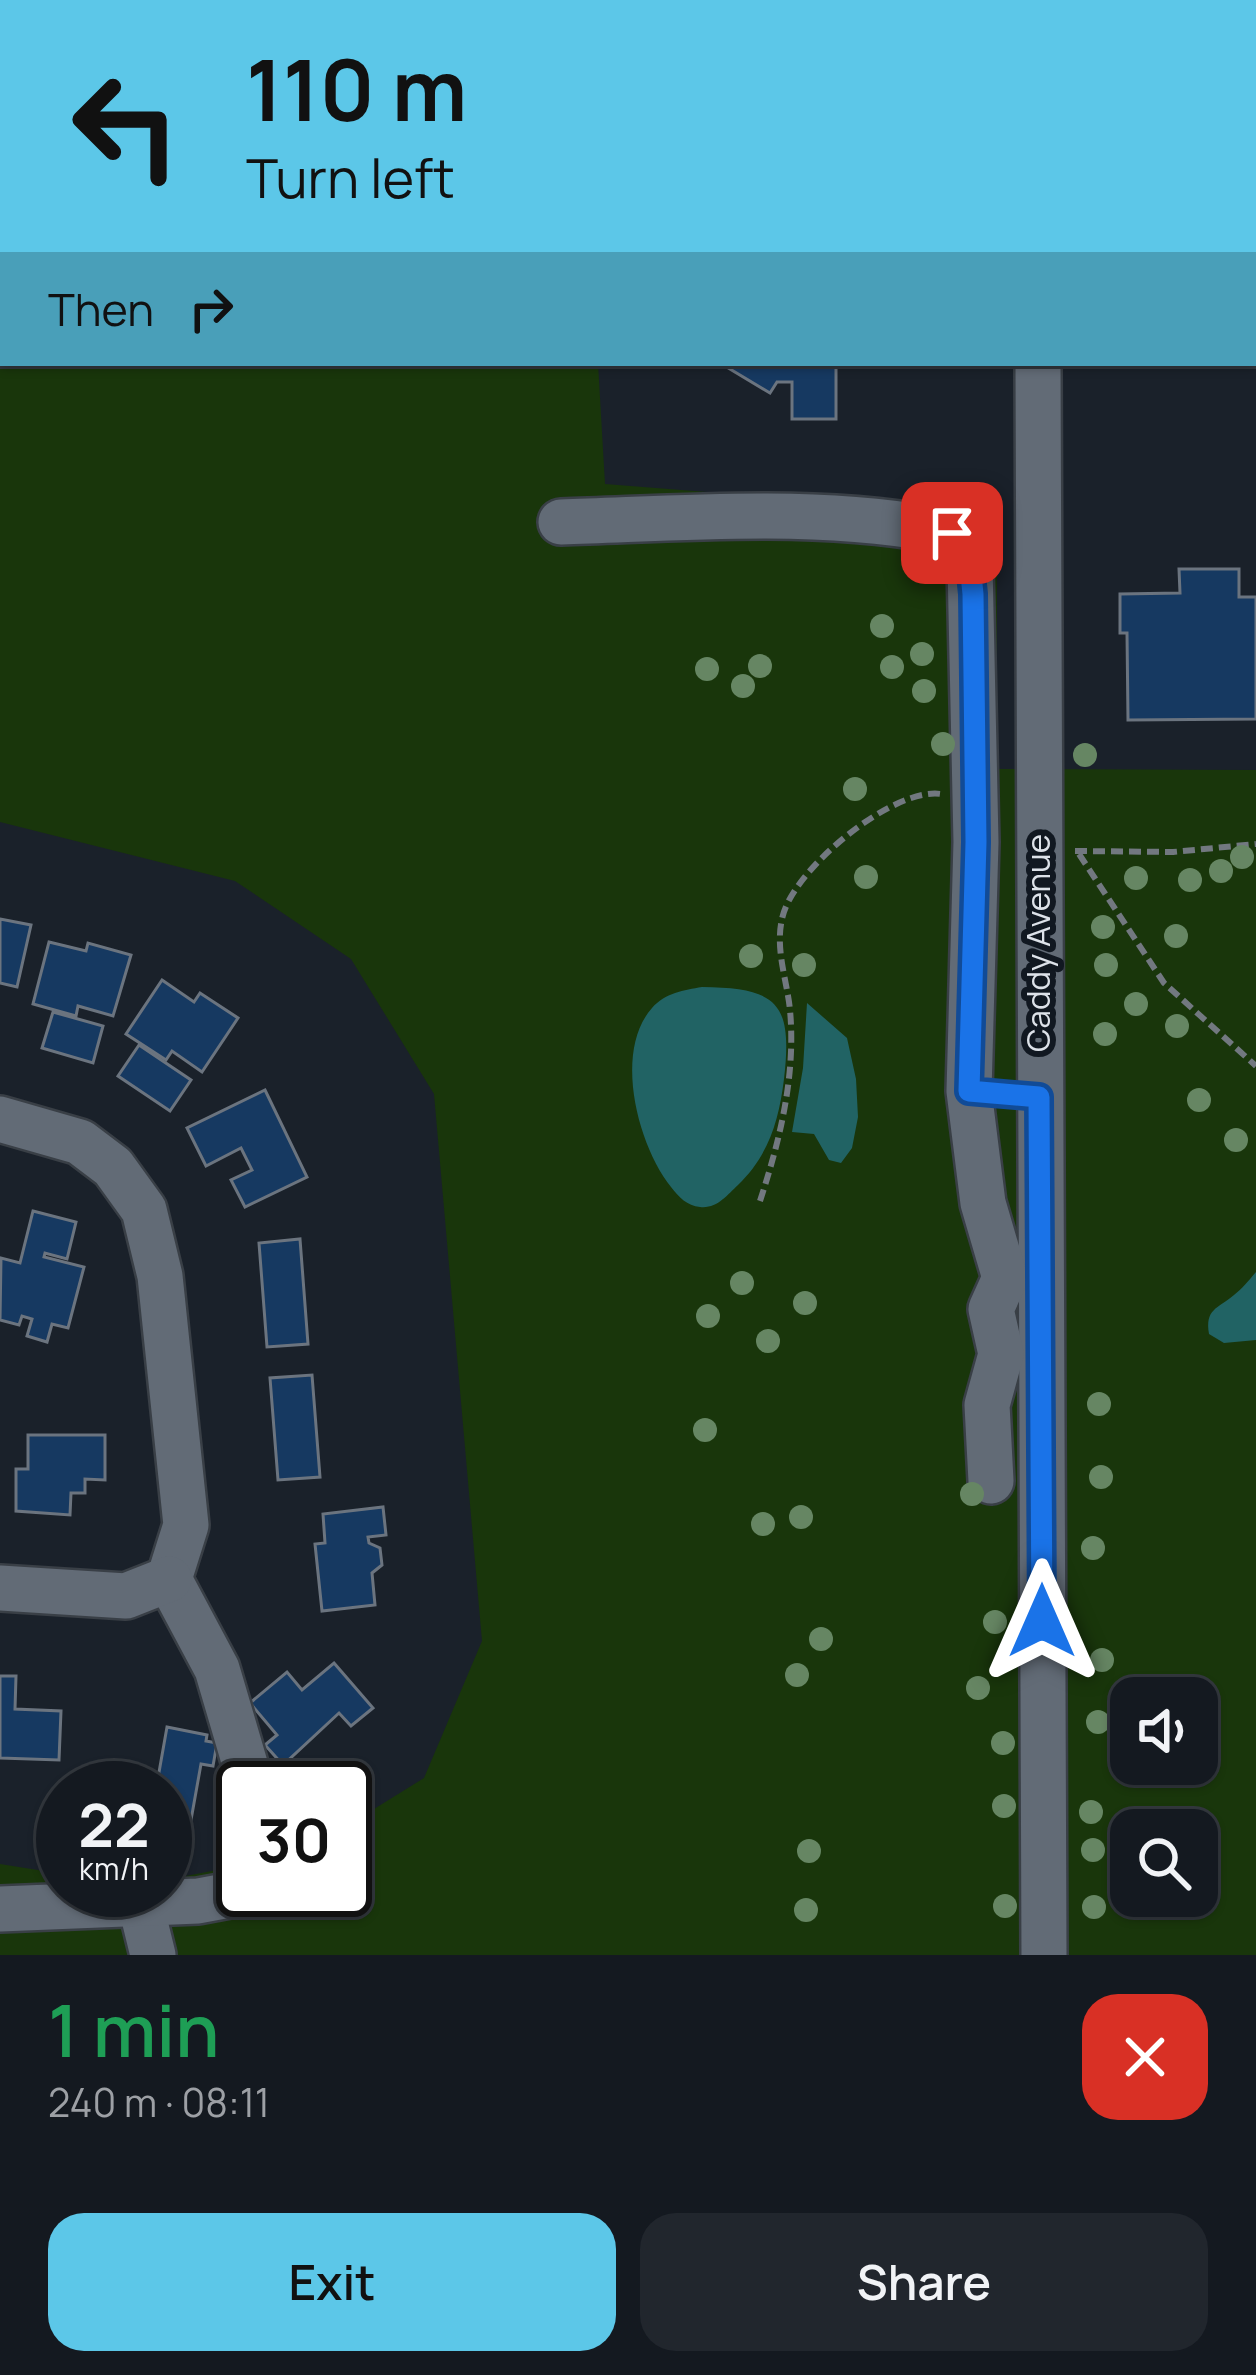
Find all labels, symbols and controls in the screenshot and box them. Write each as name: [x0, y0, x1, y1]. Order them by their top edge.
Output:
text: 110 m: [246, 31, 467, 146]
icon: left: [48, 48, 204, 204]
text: Turn left: [246, 140, 455, 214]
icon: right: [178, 276, 244, 342]
text: Then: [48, 278, 154, 340]
pin: [901, 482, 1003, 584]
icon: arrive: [919, 500, 985, 566]
street label: Caddy Avenue: [1015, 834, 1060, 1052]
position arrow: [979, 1558, 1105, 1684]
map controls: [1110, 1677, 1218, 1917]
button: sound: [1110, 1677, 1218, 1785]
speed limit sign: 30: [216, 1761, 372, 1917]
text: 22: [78, 1783, 150, 1865]
button: search: [1110, 1809, 1218, 1917]
text: km/h: [79, 1848, 149, 1889]
text: 1 min: [48, 1980, 220, 2079]
button: close: [1082, 1994, 1208, 2120]
text: 240 m · 08:11: [48, 2075, 270, 2129]
button: Exit: [48, 2213, 616, 2351]
button: Share: [640, 2213, 1208, 2351]

